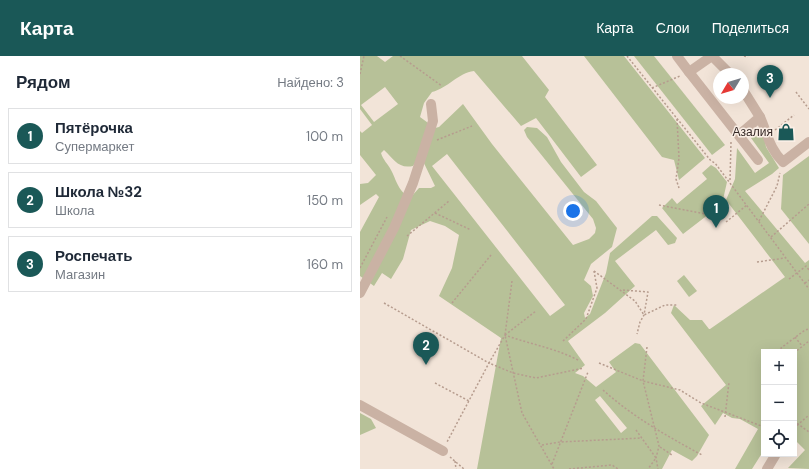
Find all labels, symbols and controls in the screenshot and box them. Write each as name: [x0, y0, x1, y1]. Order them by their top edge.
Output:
text: Карта: [20, 16, 74, 41]
text: Карта: [596, 19, 634, 37]
text: Слои: [656, 19, 690, 37]
text: Поделиться: [712, 19, 789, 37]
pin: 3: [757, 65, 783, 98]
north arrow: [713, 68, 749, 104]
text: Рядом: [16, 71, 71, 93]
text: Найдено: 3: [277, 74, 344, 91]
text: Пятёрочка: [55, 118, 133, 138]
shop icon: Азалия: [776, 122, 796, 142]
place label: Азалия: [733, 124, 773, 140]
text: 1: [28, 128, 32, 145]
text: 100 m: [306, 128, 343, 145]
text: Супермаркет: [55, 138, 134, 155]
text: Школа №32: [55, 182, 142, 202]
text: 2: [26, 192, 34, 209]
text: 150 m: [307, 192, 343, 209]
pin: 1: [703, 195, 729, 228]
your location: [563, 201, 583, 221]
text: Школа: [55, 202, 95, 219]
text: Роспечать: [55, 246, 133, 266]
text: 3: [26, 256, 34, 273]
text: 160 m: [307, 256, 343, 273]
text: Магазин: [55, 266, 105, 283]
pin: 2: [413, 332, 439, 365]
map controls: [761, 349, 797, 457]
button: +: [761, 349, 797, 385]
button: −: [761, 385, 797, 421]
button: locate: [761, 421, 797, 457]

